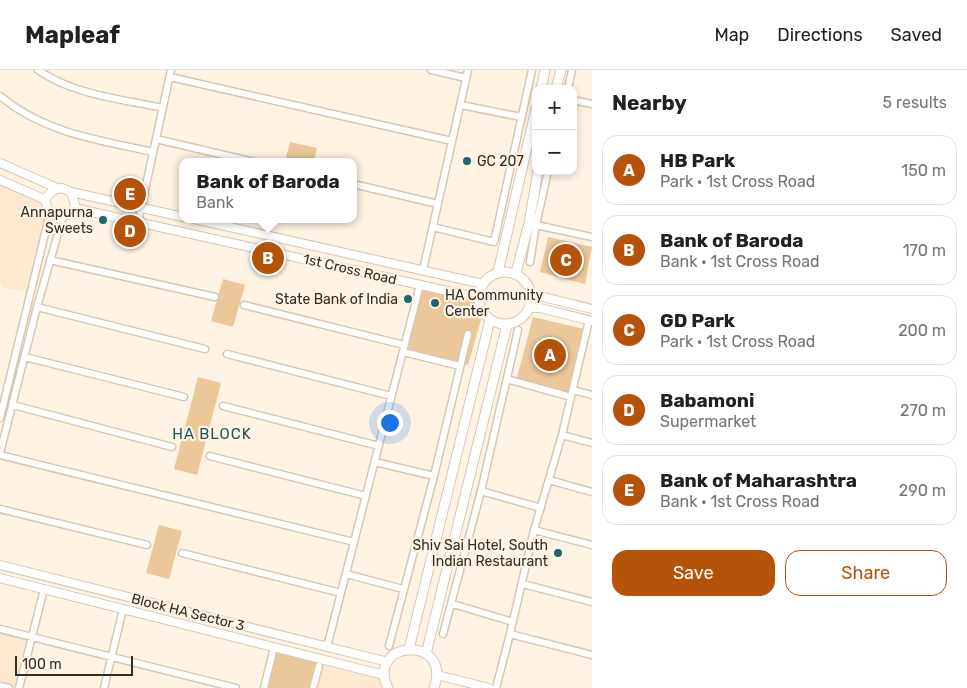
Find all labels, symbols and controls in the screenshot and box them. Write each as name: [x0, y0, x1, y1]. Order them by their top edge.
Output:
text: Mapleaf: [25, 21, 120, 49]
text: Map: [714, 24, 749, 46]
text: Directions: [777, 24, 863, 46]
text: Saved: [891, 24, 942, 46]
map controls: [532, 85, 577, 175]
button: +: [532, 85, 577, 130]
text: Nearby: [612, 90, 687, 115]
text: 5 results: [883, 93, 947, 112]
button: −: [532, 130, 577, 175]
text: HB Park: [660, 149, 735, 172]
place label: GC 207: [477, 153, 524, 170]
marker: GC 207: [461, 155, 473, 167]
popup: [179, 158, 357, 223]
text: A: [623, 161, 635, 180]
text: 150 m: [901, 161, 946, 180]
text: Bank of Baroda: [196, 170, 340, 193]
text: Park · 1st Cross Road: [660, 172, 815, 191]
pin: E: [114, 175, 146, 213]
text: Bank: [196, 193, 234, 212]
place label: Annapurna Sweets: [21, 204, 93, 237]
pin: D: [114, 212, 146, 250]
marker: Annapurna Sweets: [97, 214, 109, 226]
text: Bank of Baroda: [660, 229, 803, 252]
pin: B: [252, 239, 284, 277]
pin: C: [550, 241, 582, 279]
text: B: [623, 241, 635, 260]
text: 170 m: [903, 241, 946, 260]
street label: 1st Cross Road: [301, 250, 398, 289]
text: Bank · 1st Cross Road: [660, 252, 820, 271]
place label: HA Community Center: [445, 287, 543, 320]
place label: State Bank of India: [275, 291, 398, 308]
marker: State Bank of India: [402, 293, 414, 305]
marker: HA Community Center: [429, 297, 441, 309]
text: GD Park: [660, 309, 735, 332]
text: C: [623, 321, 635, 340]
text: 200 m: [898, 321, 946, 340]
text: Park · 1st Cross Road: [660, 332, 815, 351]
pin: A: [534, 336, 566, 374]
text: Babamoni: [660, 389, 754, 412]
text: D: [623, 401, 635, 420]
text: 270 m: [900, 401, 946, 420]
your location: [377, 410, 403, 436]
text: Supermarket: [660, 412, 756, 431]
district label: HA BLOCK: [172, 425, 252, 443]
text: Bank of Maharashtra: [660, 469, 857, 492]
text: E: [624, 481, 634, 500]
text: 290 m: [899, 481, 946, 500]
text: Bank · 1st Cross Road: [660, 492, 820, 511]
place label: Shiv Sai Hotel, South Indian Restaurant: [413, 537, 549, 570]
marker: Shiv Sai Hotel, South Indian Restaurant: [552, 547, 564, 559]
button: Save: [612, 550, 775, 596]
button: Share: [785, 550, 947, 596]
street label: Block HA Sector 3: [129, 590, 246, 635]
scale bar: [15, 653, 132, 676]
text: 100 m: [22, 656, 62, 673]

